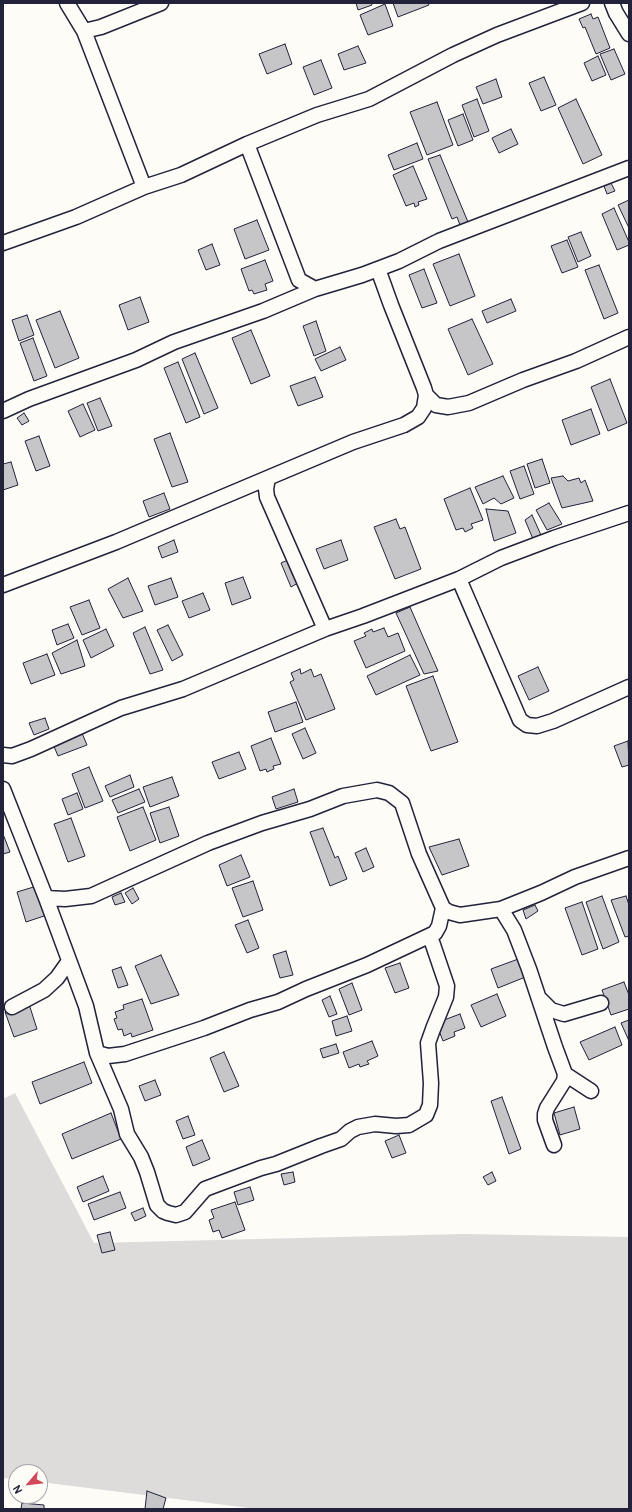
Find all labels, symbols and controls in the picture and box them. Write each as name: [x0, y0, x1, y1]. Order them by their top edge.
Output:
north arrow: [8, 1464, 48, 1504]
text: N: [10, 1483, 25, 1496]

